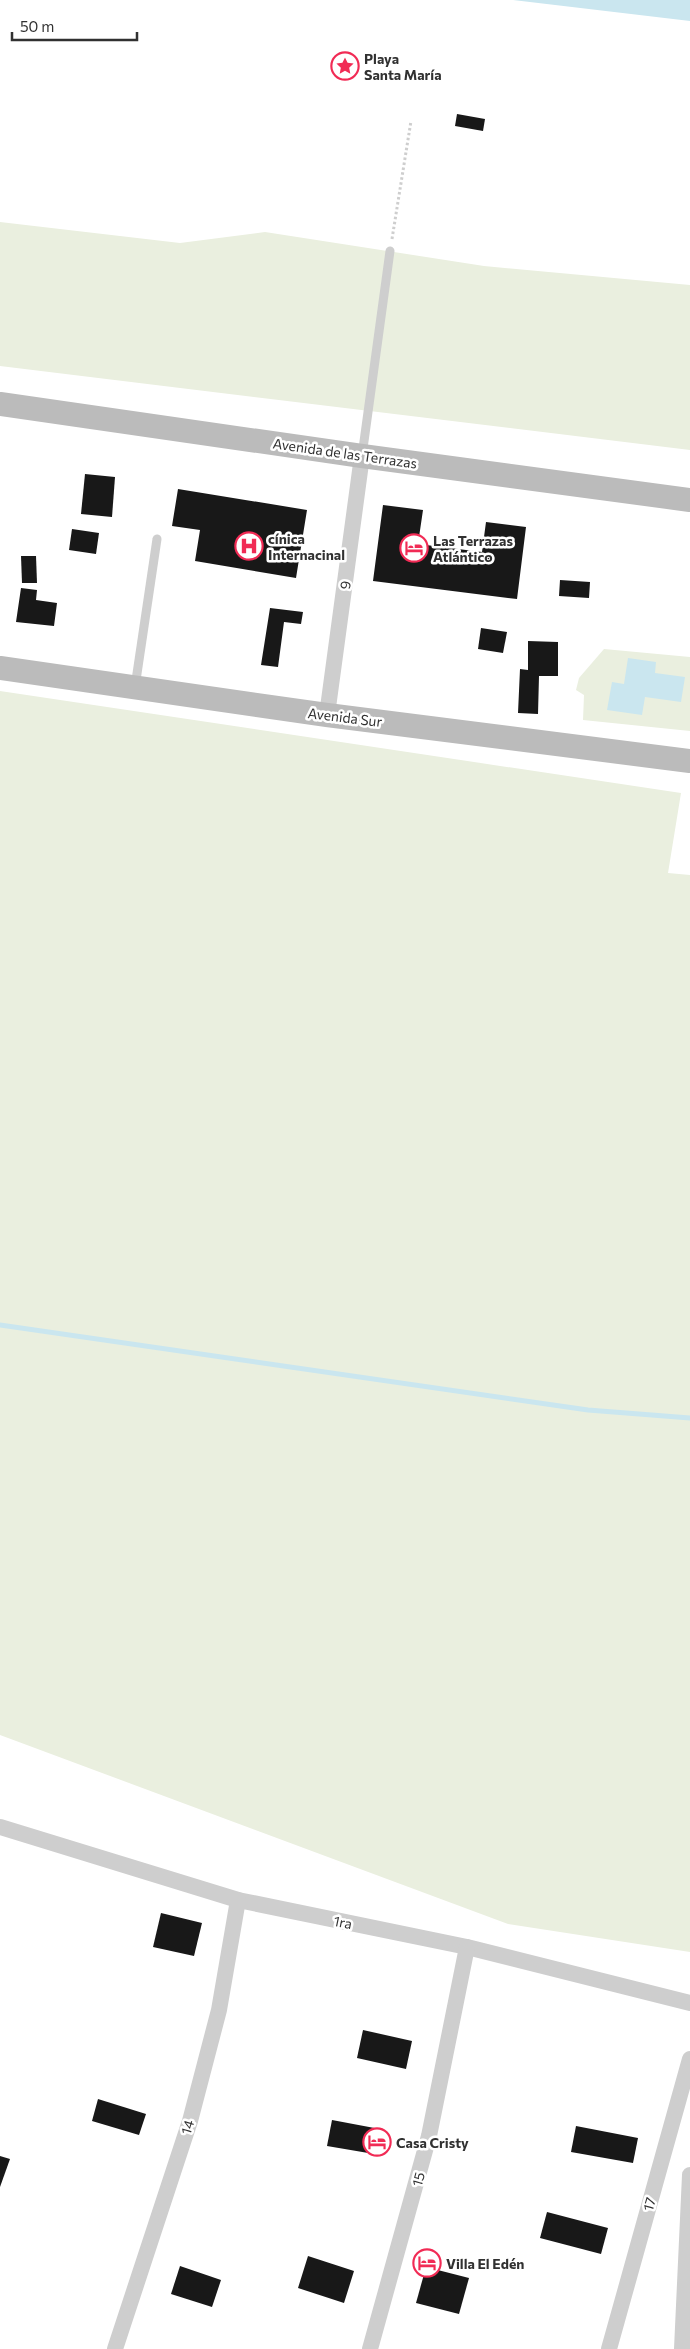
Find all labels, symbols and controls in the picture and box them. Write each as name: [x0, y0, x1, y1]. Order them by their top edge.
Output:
scale bar: [12, 10, 138, 42]
text: 50 m: [20, 17, 54, 35]
place label: Playa Santa María: [364, 50, 442, 83]
place icon: Playa Santa María: [330, 51, 360, 81]
street label: Avenida de las Terrazas: [272, 434, 418, 472]
place label: cínica Internacinal: [268, 530, 345, 563]
hospital icon: cínica Internacinal: [234, 531, 264, 561]
place label: Las Terrazas Atlántico: [433, 532, 513, 565]
hotel icon: Las Terrazas Atlántico: [399, 533, 429, 563]
street label: 9: [336, 580, 354, 590]
street label: Avenida Sur: [307, 704, 384, 730]
street label: 1ra: [332, 1912, 354, 1932]
street label: 14: [177, 2117, 197, 2136]
hotel icon: Casa Cristy: [362, 2127, 392, 2157]
place label: Casa Cristy: [396, 2134, 469, 2151]
street label: 15: [408, 2170, 428, 2188]
street label: 17: [639, 2195, 659, 2213]
hotel icon: Villa El Edén: [412, 2248, 442, 2278]
place label: Villa El Edén: [446, 2255, 524, 2272]

